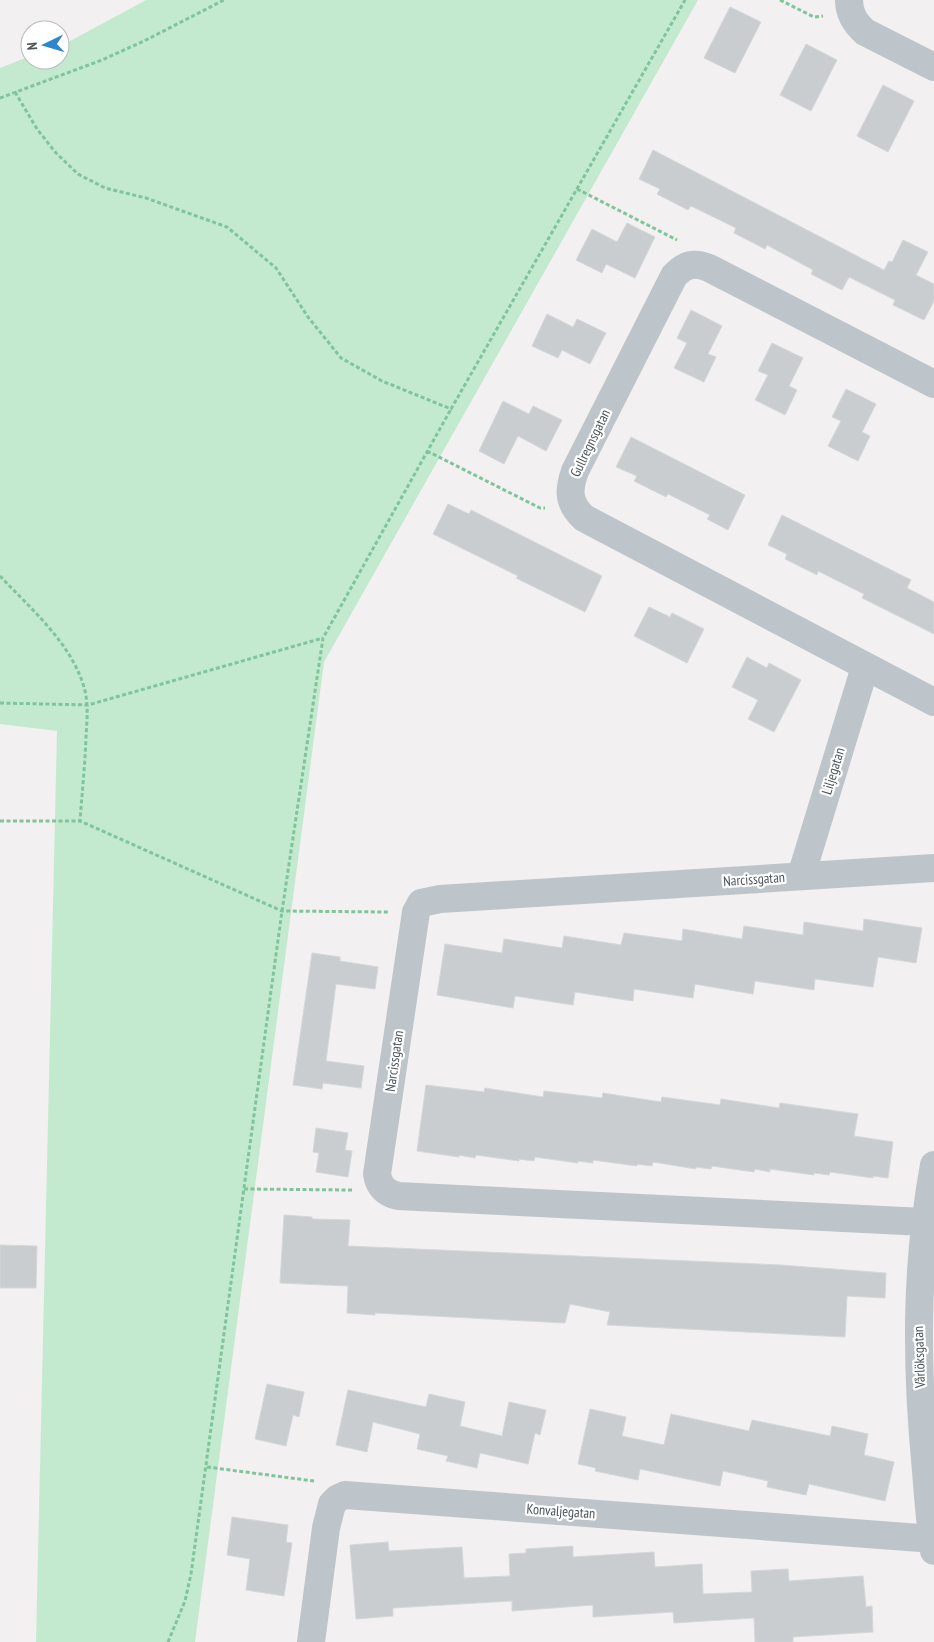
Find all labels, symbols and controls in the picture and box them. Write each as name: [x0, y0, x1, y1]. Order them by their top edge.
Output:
north arrow: [20, 20, 70, 70]
text: N: [23, 42, 41, 51]
street label: Gullregnsgatan: [566, 406, 614, 480]
street label: Liljegatan: [817, 745, 849, 797]
street label: Narcissgatan: [723, 868, 785, 890]
street label: Narcissgatan: [381, 1029, 407, 1093]
street label: Vårlöksgatan: [909, 1326, 929, 1389]
street label: Konvaljegatan: [526, 1500, 596, 1522]

